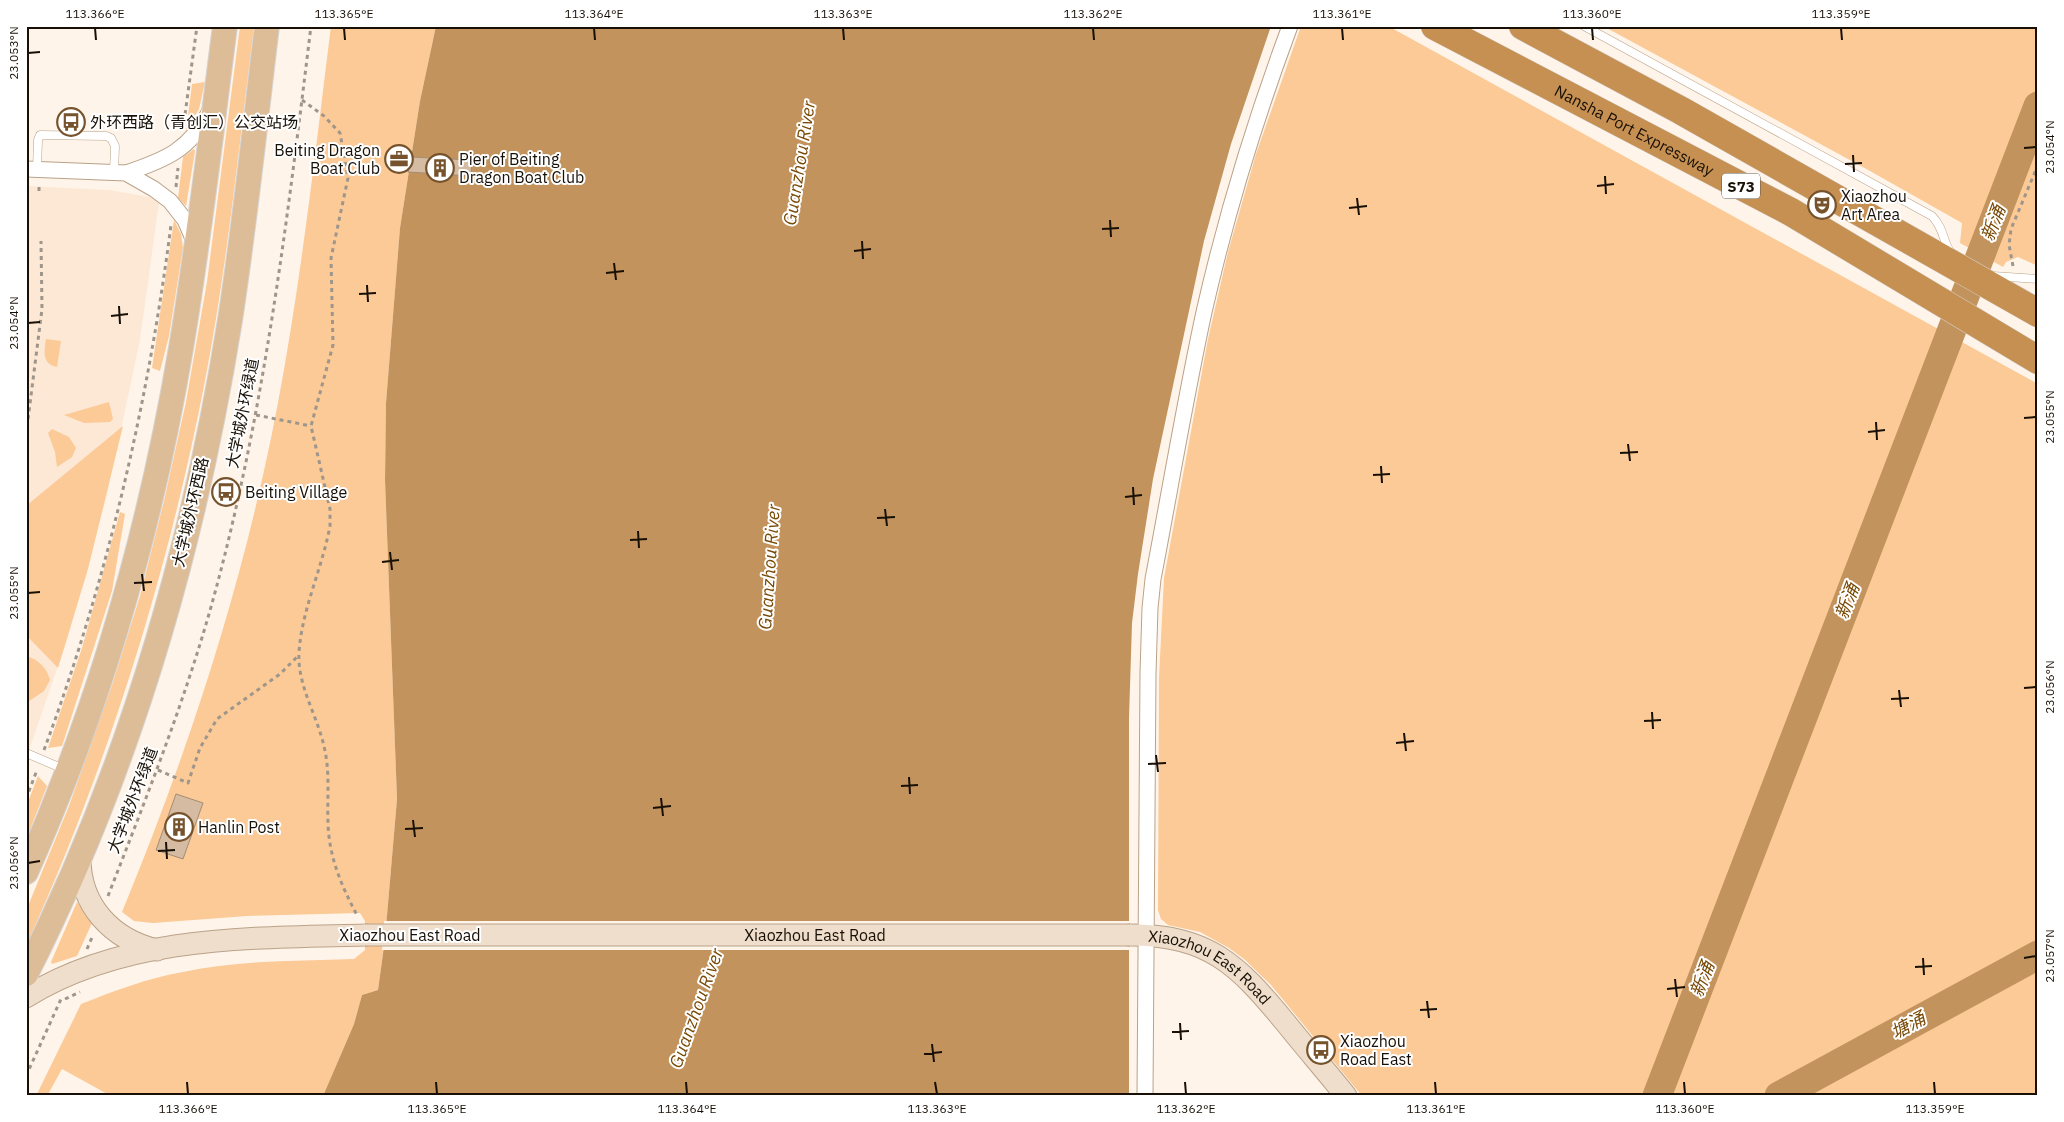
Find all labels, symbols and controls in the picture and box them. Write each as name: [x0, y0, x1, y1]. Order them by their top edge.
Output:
text: 113.366°E: [65, 6, 125, 21]
text: 113.365°E: [314, 6, 374, 21]
text: 113.364°E: [564, 6, 624, 21]
text: 113.363°E: [813, 6, 873, 21]
text: 113.362°E: [1063, 6, 1123, 21]
text: 113.361°E: [1312, 6, 1372, 21]
text: 113.360°E: [1562, 6, 1622, 21]
text: 113.359°E: [1811, 6, 1871, 21]
text: 23.053°N: [6, 26, 21, 80]
street label: Nansha Port Expressway: [1551, 80, 1718, 180]
water label: Guanzhou River: [778, 99, 820, 227]
bus stop icon: 外环西路（青创汇）公交站场: [56, 107, 86, 137]
place label: 外环西路（青创汇）公交站场: [90, 112, 298, 132]
text: 23.054°N: [2042, 120, 2057, 174]
place label: Beiting Dragon Boat Club: [274, 140, 380, 178]
office icon: Beiting Dragon Boat Club: [384, 144, 414, 174]
place label: Pier of Beiting Dragon Boat Club: [459, 149, 584, 187]
building icon: Pier of Beiting Dragon Boat Club: [425, 153, 455, 183]
road number: S73: [1722, 174, 1760, 198]
place label: Xiaozhou Art Area: [1841, 186, 1907, 224]
theatre icon: Xiaozhou Art Area: [1807, 190, 1837, 220]
water label: 新涌: [1976, 200, 2011, 244]
text: 23.054°N: [6, 296, 21, 350]
street label: 大学城外环绿道: [221, 356, 263, 470]
text: 23.055°N: [2042, 390, 2057, 444]
street label: 大学城外环西路: [168, 455, 212, 569]
bus stop icon: Beiting Village: [211, 477, 241, 507]
place label: Beiting Village: [245, 482, 347, 502]
water label: Guanzhou River: [753, 503, 785, 630]
text: 23.055°N: [6, 566, 21, 620]
water label: 新涌: [1830, 578, 1865, 622]
text: 23.056°N: [2042, 660, 2057, 714]
street label: 大学城外环绿道: [103, 744, 161, 856]
building icon: Hanlin Post: [164, 812, 194, 842]
place label: Hanlin Post: [198, 817, 280, 837]
text: 23.056°N: [6, 836, 21, 890]
street label: Xiaozhou East Road: [339, 925, 481, 945]
street label: Xiaozhou East Road: [744, 925, 886, 945]
street label: Xiaozhou East Road: [1147, 926, 1275, 1008]
text: 23.057°N: [2042, 929, 2057, 983]
water label: Guanzhou River: [664, 945, 728, 1071]
water label: 新涌: [1685, 956, 1720, 1000]
water label: 塘涌: [1887, 1005, 1931, 1044]
place label: Xiaozhou Road East: [1340, 1031, 1412, 1069]
bus stop icon: Xiaozhou Road East: [1306, 1035, 1336, 1065]
text: 113.366°E: [158, 1101, 218, 1116]
text: 113.365°E: [407, 1101, 467, 1116]
text: 113.364°E: [657, 1101, 717, 1116]
text: 113.363°E: [907, 1101, 967, 1116]
text: 113.362°E: [1156, 1101, 1216, 1116]
text: 113.361°E: [1406, 1101, 1466, 1116]
text: 113.360°E: [1655, 1101, 1715, 1116]
text: 113.359°E: [1905, 1101, 1965, 1116]

